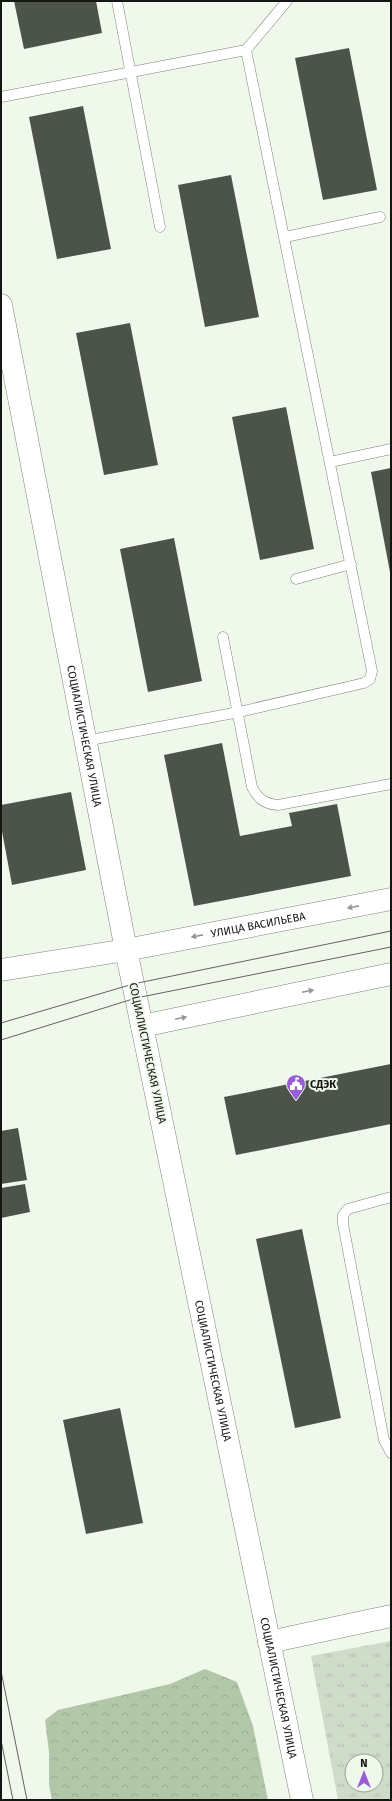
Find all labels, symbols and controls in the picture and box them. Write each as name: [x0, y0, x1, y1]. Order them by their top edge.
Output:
street label: СОЦИАЛИСТИЧЕСКАЯ УЛИЦА: [64, 664, 104, 809]
one-way arrow: [347, 904, 359, 910]
street label: УЛИЦА ВАСИЛЬЕВА: [210, 910, 307, 941]
one-way arrow: [191, 933, 204, 939]
street label: СОЦИАЛИСТИЧЕСКАЯ УЛИЦА: [126, 981, 169, 1125]
one-way arrow: [302, 988, 314, 994]
one-way arrow: [175, 1015, 187, 1021]
public building icon: СДЭК: [285, 1073, 307, 1101]
place label: СДЭК: [310, 1078, 336, 1091]
street label: СОЦИАЛИСТИЧЕСКАЯ УЛИЦА: [192, 1299, 234, 1443]
street label: СОЦИАЛИСТИЧЕСКАЯ УЛИЦА: [257, 1616, 299, 1761]
north arrow: [344, 1753, 384, 1793]
text: N: [360, 1757, 368, 1770]

